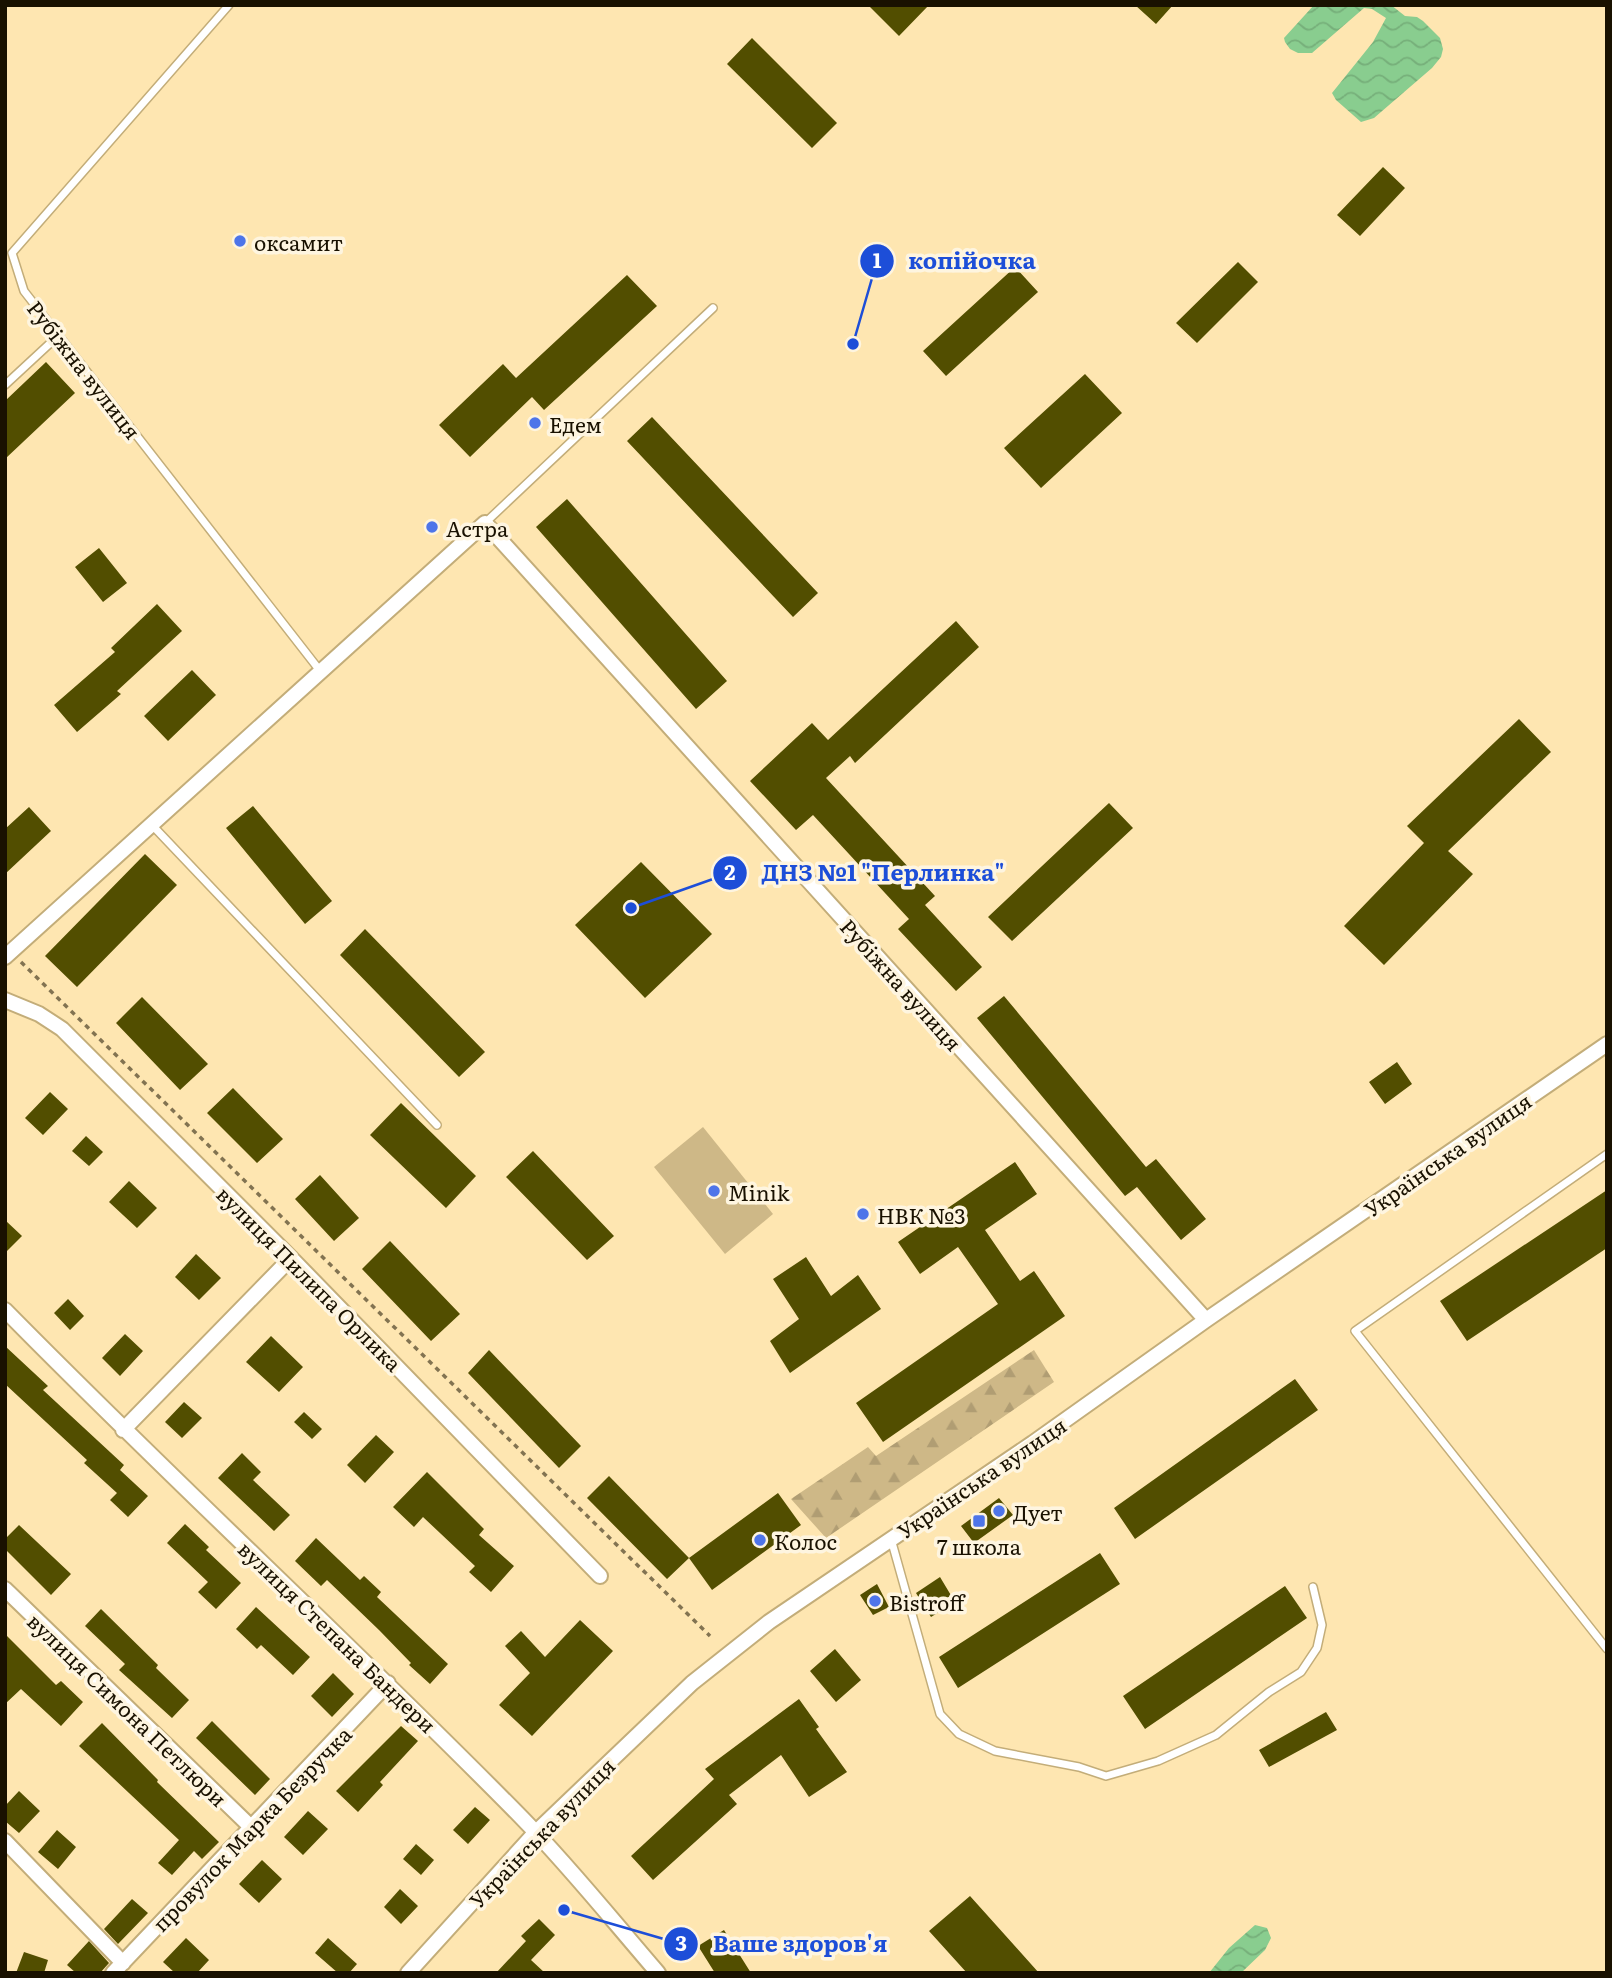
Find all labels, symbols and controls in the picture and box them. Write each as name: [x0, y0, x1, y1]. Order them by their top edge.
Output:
place label: оксамит: [254, 226, 343, 257]
marker: оксамит: [232, 233, 248, 249]
callout: копійочка: [859, 239, 1050, 283]
text: копійочка: [908, 242, 1037, 276]
text: 1: [873, 243, 882, 274]
street label: Рубіжна вулиця: [21, 293, 149, 445]
place label: Едем: [549, 408, 602, 439]
marker: Едем: [527, 415, 543, 431]
place label: Астра: [446, 512, 509, 543]
marker: Астра: [424, 519, 440, 535]
callout: ДНЗ №1 "Перлинка": [712, 851, 1018, 895]
text: ДНЗ №1 "Перлинка": [761, 854, 1005, 888]
text: 2: [724, 855, 736, 886]
street label: Рубіжна вулиця: [834, 911, 970, 1057]
street label: Українська вулиця: [1357, 1084, 1537, 1224]
place label: Minik: [728, 1176, 790, 1207]
street label: вулиця Пилипа Орлика: [210, 1178, 410, 1378]
marker: Minik: [706, 1183, 722, 1199]
place label: НВК №3: [877, 1199, 966, 1230]
marker: НВК №3: [855, 1206, 871, 1222]
street label: Українська вулиця: [890, 1409, 1072, 1545]
place label: Дует: [1013, 1496, 1063, 1527]
marker: Дует: [991, 1503, 1007, 1519]
marker: 7 школа: [971, 1513, 987, 1529]
place label: Колос: [774, 1525, 837, 1556]
place label: 7 школа: [937, 1530, 1022, 1561]
marker: Колос: [752, 1532, 768, 1548]
street label: вулиця Степана Бандери: [232, 1533, 444, 1739]
place label: Bistroff: [889, 1586, 966, 1617]
marker: Bistroff: [867, 1593, 883, 1609]
street label: вулиця Симона Петлюри: [21, 1605, 235, 1813]
street label: провулок Марка Безручка: [144, 1718, 358, 1938]
street label: Українська вулиця: [461, 1750, 621, 1914]
callout: Ваше здоров'я: [664, 1922, 902, 1966]
text: Ваше здоров'я: [713, 1925, 887, 1959]
text: 3: [675, 1926, 687, 1957]

